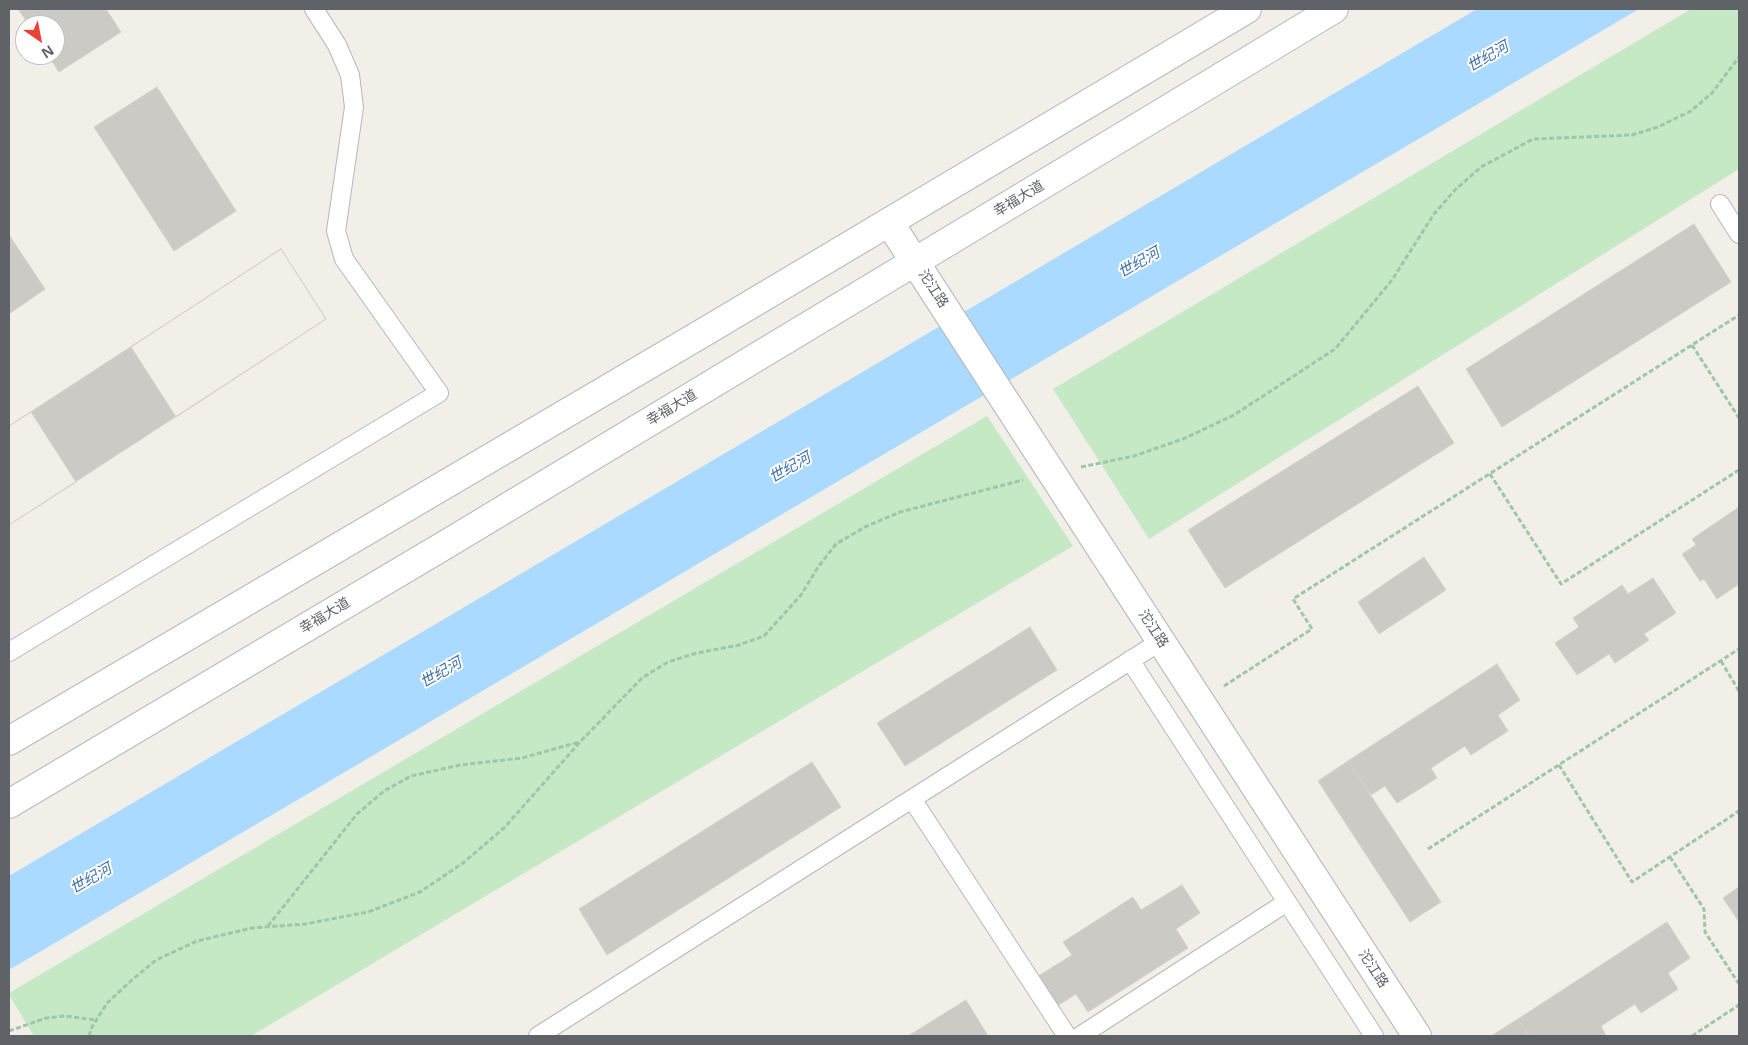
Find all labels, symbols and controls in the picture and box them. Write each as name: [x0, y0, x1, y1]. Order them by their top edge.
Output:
north arrow: [15, 15, 65, 65]
water label: 世纪河: [1464, 38, 1512, 76]
text: N: [38, 41, 58, 63]
street label: 幸福大道: [991, 177, 1047, 221]
water label: 世纪河: [1115, 244, 1163, 282]
street label: 沱江路: [915, 267, 951, 311]
street label: 幸福大道: [644, 386, 700, 430]
water label: 世纪河: [766, 449, 814, 487]
street label: 幸福大道: [297, 594, 353, 638]
street label: 沱江路: [1135, 607, 1171, 651]
water label: 世纪河: [417, 654, 465, 692]
water label: 世纪河: [67, 860, 115, 898]
street label: 沱江路: [1355, 947, 1391, 991]

